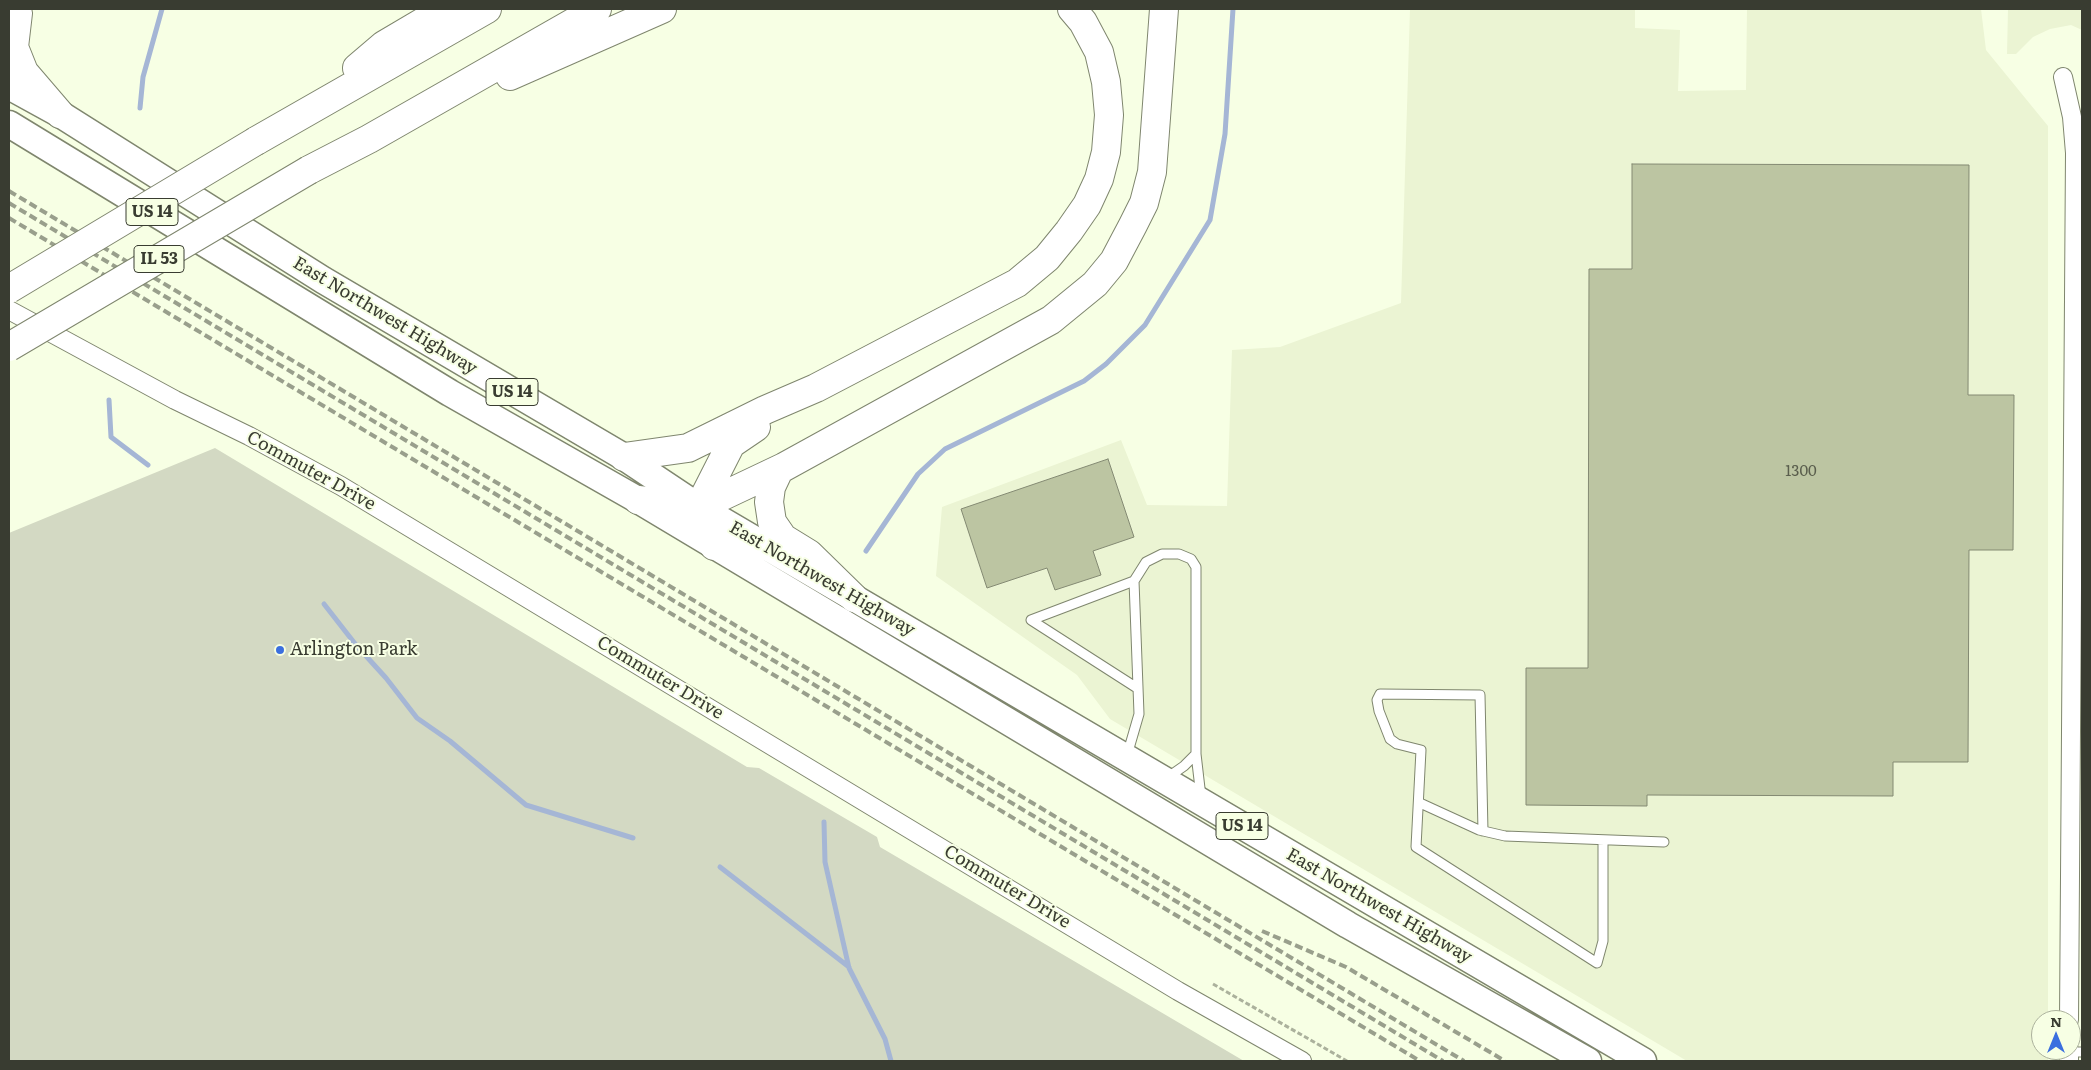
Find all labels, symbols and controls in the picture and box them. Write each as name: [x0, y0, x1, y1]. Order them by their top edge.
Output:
road number: US 14: [126, 198, 178, 226]
road number: IL 53: [134, 245, 184, 272]
street label: East Northwest Highway: [289, 252, 481, 380]
road number: US 14: [486, 378, 538, 406]
street label: Commuter Drive: [243, 427, 379, 515]
house number: 1300: [1785, 463, 1817, 481]
street label: East Northwest Highway: [725, 517, 919, 641]
street label: Commuter Drive: [593, 632, 727, 724]
place label: Arlington Park: [290, 639, 418, 661]
marker: Arlington Park: [274, 644, 286, 656]
road number: US 14: [1216, 812, 1268, 839]
street label: Commuter Drive: [940, 841, 1074, 933]
street label: East Northwest Highway: [1282, 844, 1476, 968]
north arrow: [2031, 1010, 2081, 1060]
text: N: [2050, 1011, 2062, 1031]

